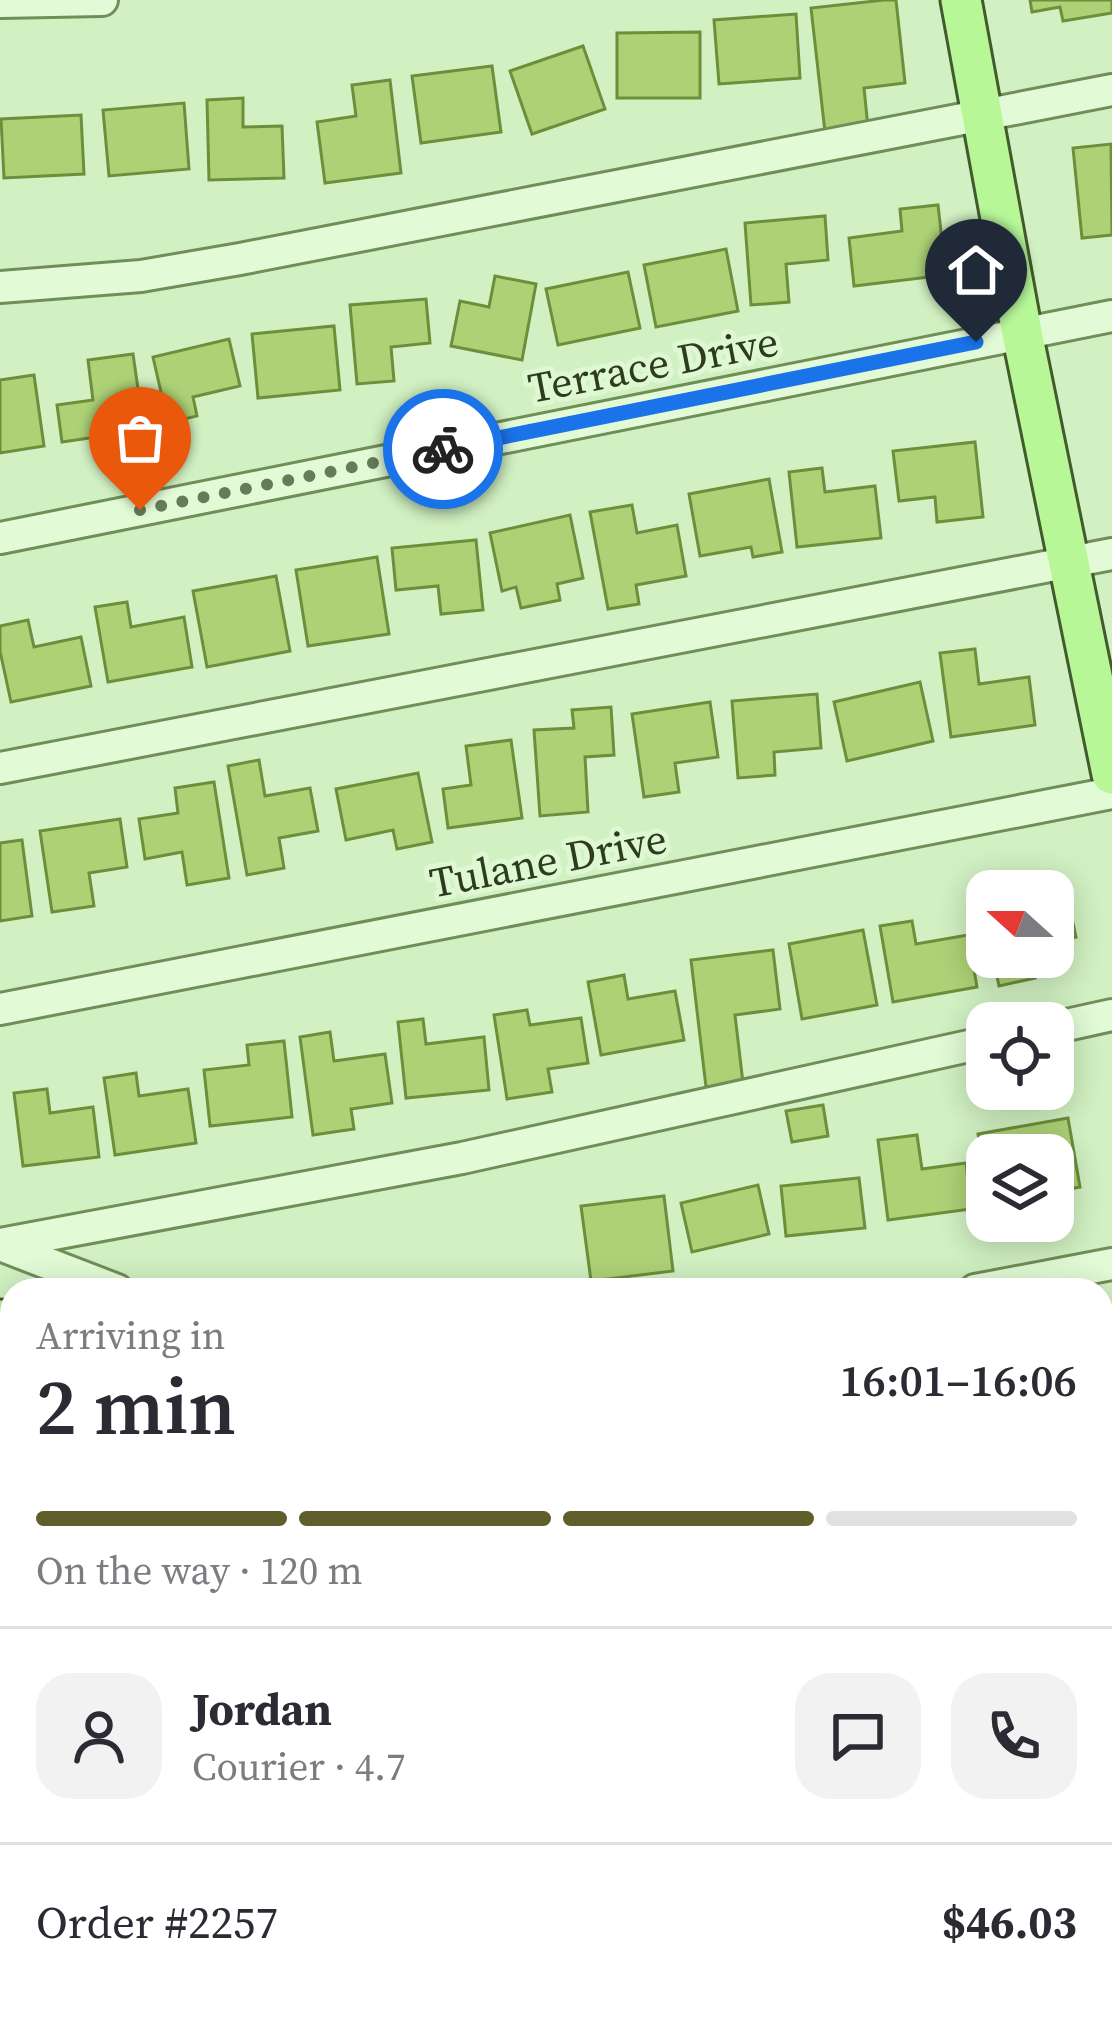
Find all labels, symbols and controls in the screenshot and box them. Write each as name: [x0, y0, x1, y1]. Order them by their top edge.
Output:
pin: [925, 219, 1027, 342]
icon: home: [943, 237, 1009, 303]
street label: Terrace Drive: [523, 311, 783, 417]
pin: [89, 387, 191, 510]
courier: [383, 389, 503, 509]
icon: bag: [107, 405, 173, 471]
icon: bike: [410, 416, 476, 482]
street label: Tulane Drive: [425, 809, 671, 911]
north arrow: [966, 870, 1074, 978]
map controls: [966, 870, 1074, 1242]
button: locate: [966, 1002, 1074, 1110]
button: layers: [966, 1134, 1074, 1242]
text: Arriving in: [36, 1309, 225, 1362]
text: 16:01–16:06: [839, 1349, 1077, 1411]
text: 2 min: [36, 1353, 236, 1460]
text: On the way · 120 m: [36, 1544, 363, 1597]
button: person: [36, 1673, 162, 1799]
button: chat: [795, 1673, 921, 1799]
button: phone: [951, 1673, 1077, 1799]
text: Jordan: [192, 1678, 332, 1740]
text: Courier · 4.7: [192, 1740, 405, 1793]
text: Order #2257: [36, 1891, 278, 1953]
text: $46.03: [942, 1891, 1077, 1953]

